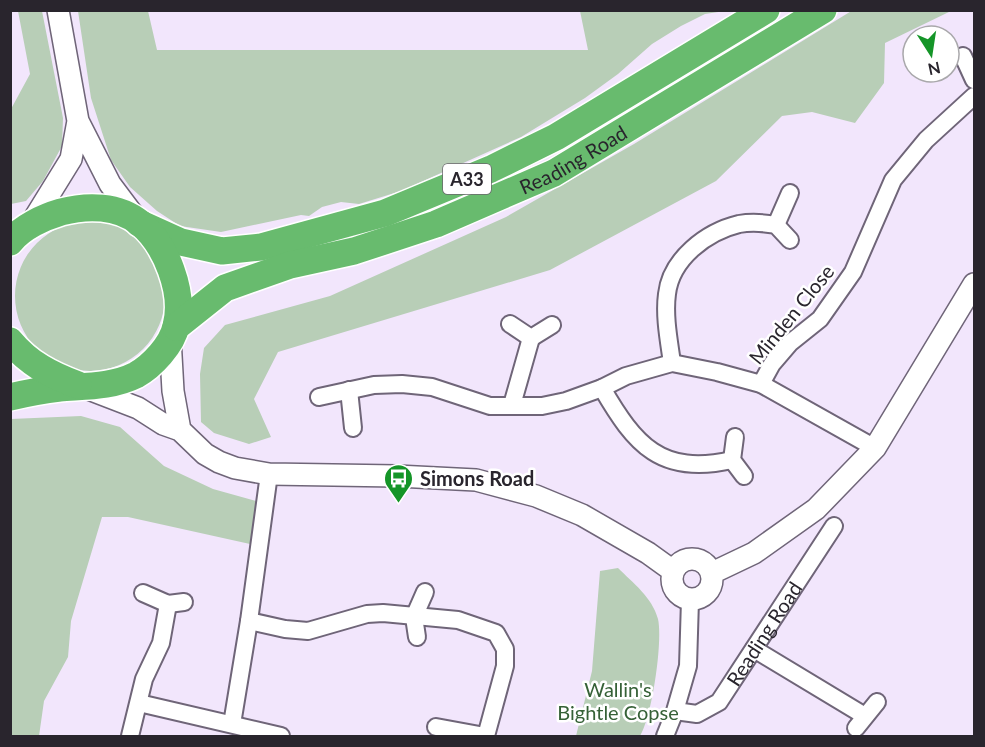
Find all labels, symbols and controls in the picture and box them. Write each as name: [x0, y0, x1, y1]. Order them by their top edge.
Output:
north arrow: [901, 24, 961, 84]
text: N: [926, 59, 942, 80]
street label: Reading Road: [516, 120, 631, 199]
road number: A33: [443, 164, 491, 194]
street label: Minden Close: [744, 259, 838, 369]
bus stop icon: Simons Road: [383, 462, 415, 504]
place label: Simons Road: [420, 466, 534, 490]
street label: Reading Road: [721, 577, 806, 690]
park label: Wallin's Bightle Copse: [557, 677, 679, 724]

